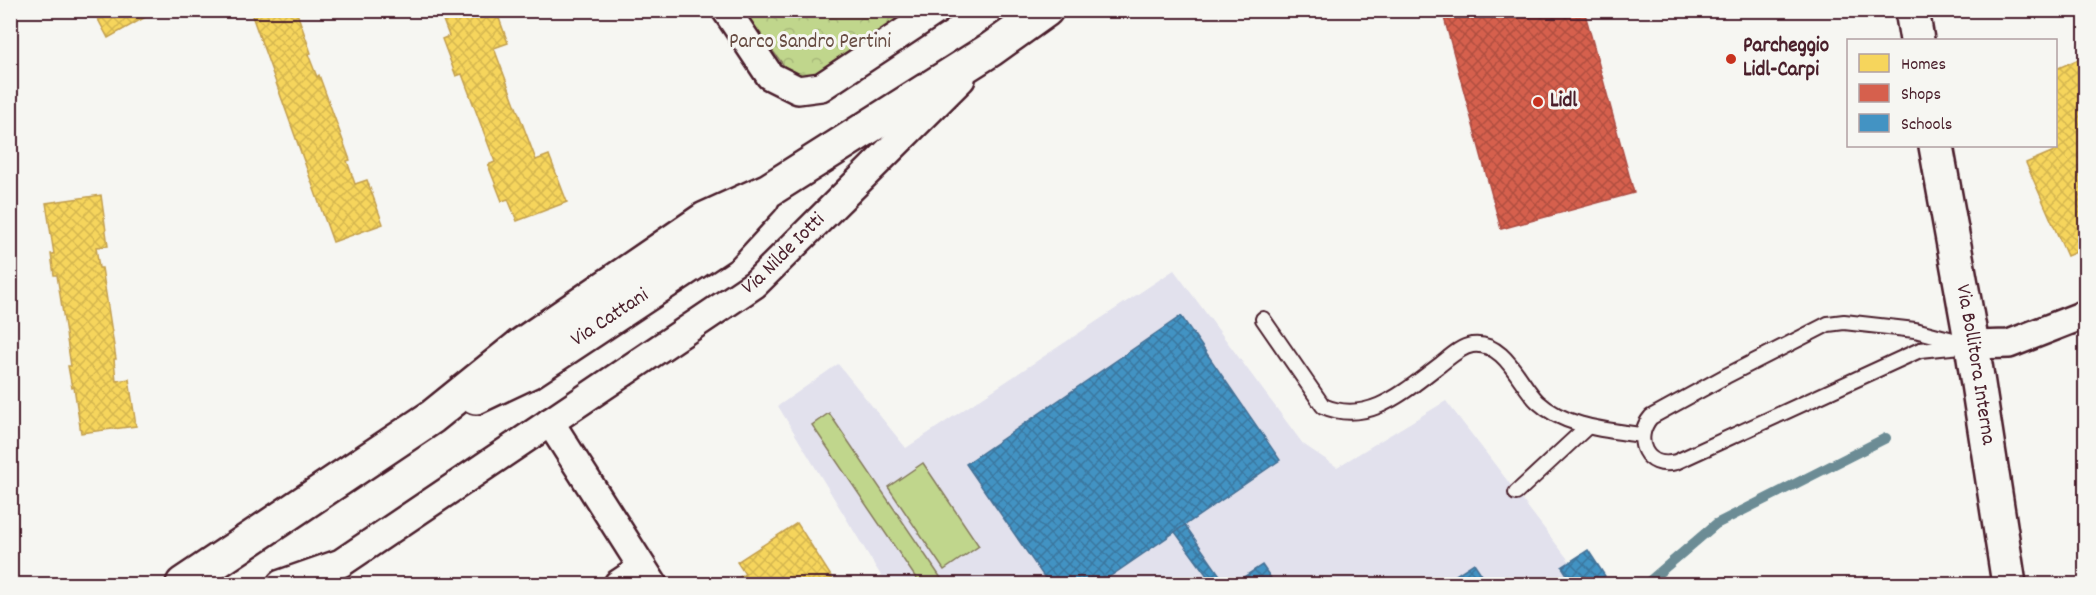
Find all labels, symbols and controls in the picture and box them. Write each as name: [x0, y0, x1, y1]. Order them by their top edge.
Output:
park label: Parco Sandro Pertini: [729, 28, 891, 58]
place label: Parcheggio Lidl-Carpi: [1743, 32, 1829, 86]
legend: [1847, 39, 2057, 147]
marker: Parcheggio Lidl-Carpi: [1724, 52, 1738, 66]
text: Homes: [1901, 53, 1946, 78]
text: Shops: [1901, 83, 1941, 108]
place label: Lidl: [1550, 87, 1578, 117]
marker: Lidl: [1531, 95, 1545, 109]
text: Schools: [1901, 113, 1952, 138]
street label: Via Nilde Iotti: [736, 206, 833, 303]
street label: Via Cattani: [565, 282, 655, 355]
street label: Via Bollitora Interna: [1946, 282, 2002, 448]

